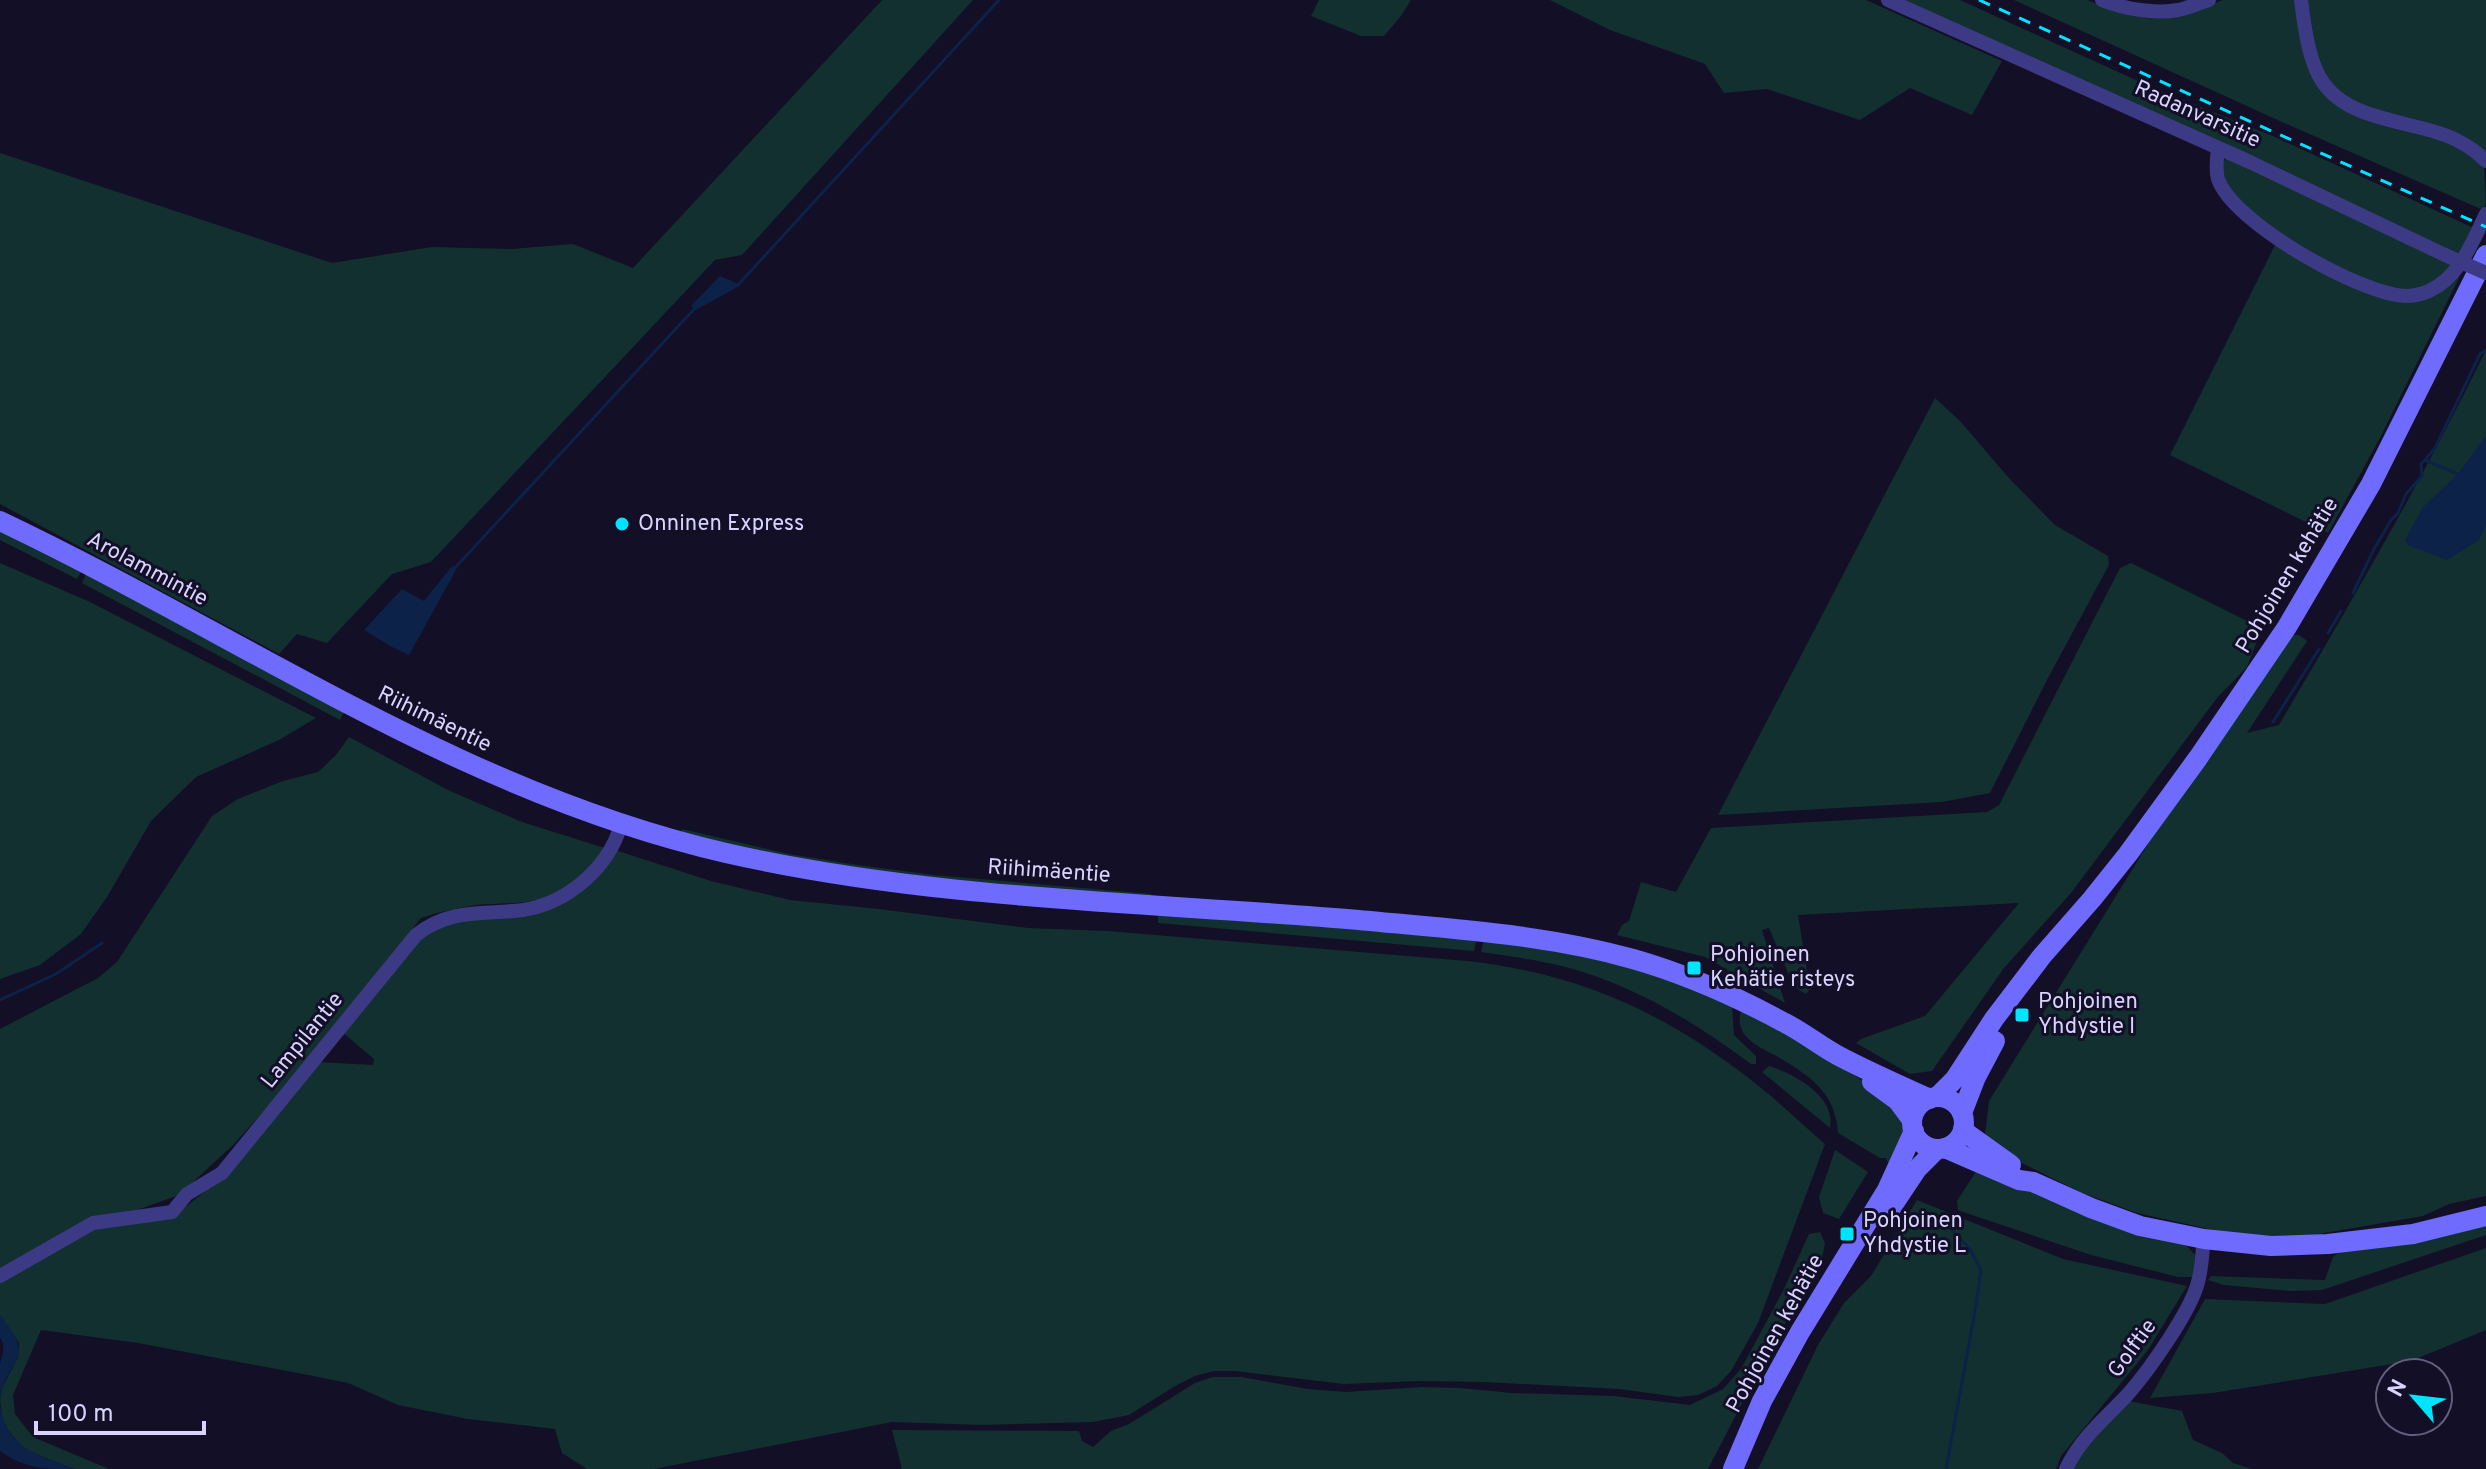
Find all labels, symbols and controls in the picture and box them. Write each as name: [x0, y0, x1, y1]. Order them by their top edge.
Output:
street label: Radanvarsitie: [2130, 75, 2264, 155]
street label: Pohjoinen kehätie: [2231, 493, 2345, 659]
place label: Onninen Express: [638, 511, 804, 538]
marker: Onninen Express: [613, 515, 631, 533]
street label: Arolammintie: [82, 527, 212, 613]
street label: Riihimäentie: [373, 681, 495, 759]
street label: Riihimäentie: [987, 854, 1111, 890]
place label: Pohjoinen Kehätie risteys: [1710, 942, 1855, 994]
marker: Pohjoinen Kehätie risteys: [1685, 959, 1703, 977]
street label: Lampilantie: [256, 987, 350, 1095]
place label: Pohjoinen Yhdystie I: [2038, 989, 2138, 1041]
marker: Pohjoinen Yhdystie I: [2013, 1006, 2031, 1024]
place label: Pohjoinen Yhdystie L: [1863, 1208, 1966, 1260]
marker: Pohjoinen Yhdystie L: [1838, 1225, 1856, 1243]
street label: Pohjoinen kehätie: [1721, 1250, 1831, 1418]
street label: Golftie: [2103, 1314, 2163, 1384]
north arrow: [2374, 1357, 2454, 1437]
text: N: [2383, 1375, 2414, 1402]
scale bar: [36, 1385, 204, 1435]
text: 100 m: [48, 1400, 114, 1430]

